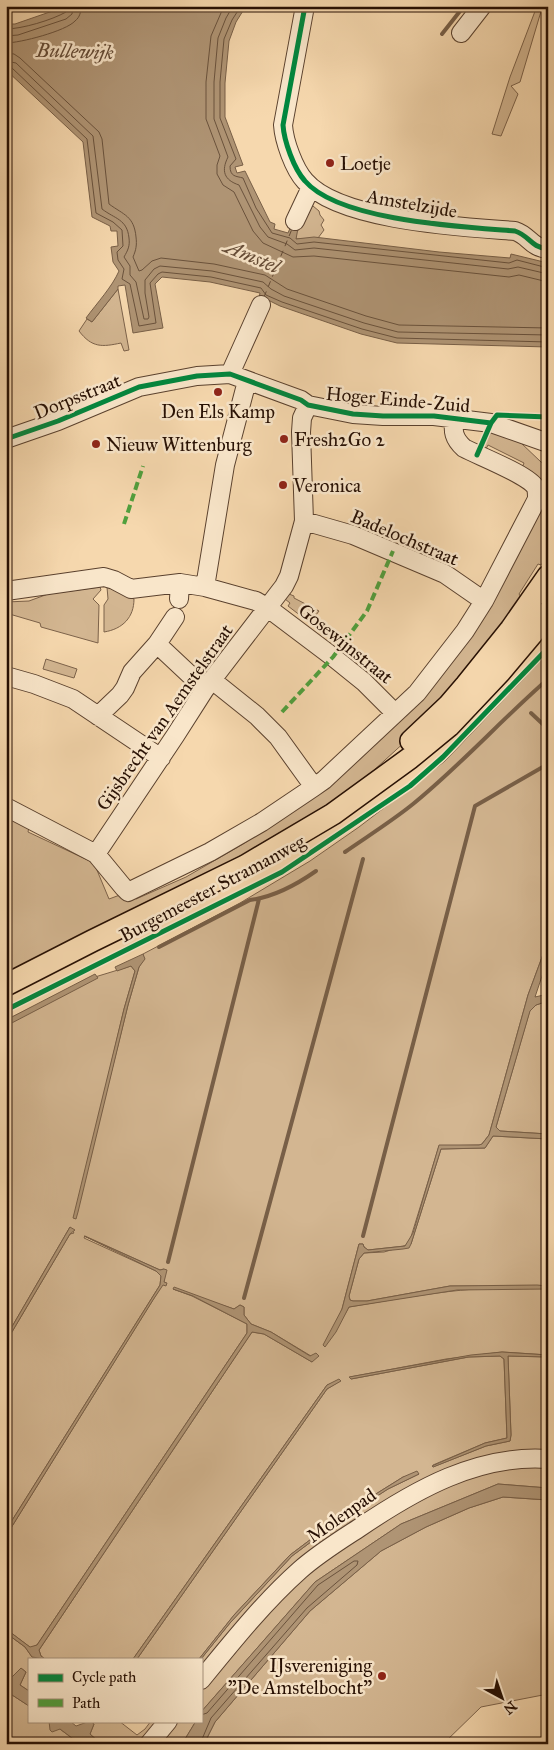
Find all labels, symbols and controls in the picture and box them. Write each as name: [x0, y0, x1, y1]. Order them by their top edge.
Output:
water label: Bullewijk: [35, 38, 114, 64]
place label: Loetje: [340, 152, 391, 175]
marker: Loetje: [324, 157, 336, 169]
street label: Amstelzijde: [364, 184, 459, 223]
water label: Amstel: [219, 233, 285, 279]
street label: Dorpsstraat: [30, 369, 124, 424]
street label: Hoger Einde-Zuid: [325, 382, 472, 418]
marker: Den Els Kamp: [212, 386, 224, 398]
place label: Den Els Kamp: [161, 400, 275, 423]
place label: Fresh2Go 2: [294, 428, 385, 451]
place label: Nieuw Wittenburg: [106, 433, 252, 457]
marker: Fresh2Go 2: [278, 433, 290, 445]
marker: Nieuw Wittenburg: [90, 438, 102, 450]
place label: Veronica: [292, 474, 362, 497]
marker: Veronica: [277, 479, 289, 491]
street label: Badelochstraat: [347, 504, 462, 571]
street label: Gosewijnstraat: [294, 598, 398, 689]
street label: Gijsbrecht van Aemstelstraat: [91, 619, 238, 815]
street label: Burgemeester Stramanweg: [115, 830, 310, 948]
street label: Molenpad: [302, 1483, 381, 1548]
place label: IJsvereniging "De Amstelbocht": [228, 1654, 372, 1699]
legend: [28, 1658, 202, 1722]
text: Cycle path: [72, 1668, 137, 1686]
marker: IJsvereniging "De Amstelbocht": [376, 1670, 388, 1682]
north arrow: [476, 1672, 526, 1722]
text: Path: [72, 1694, 101, 1712]
text: N: [500, 1697, 520, 1718]

